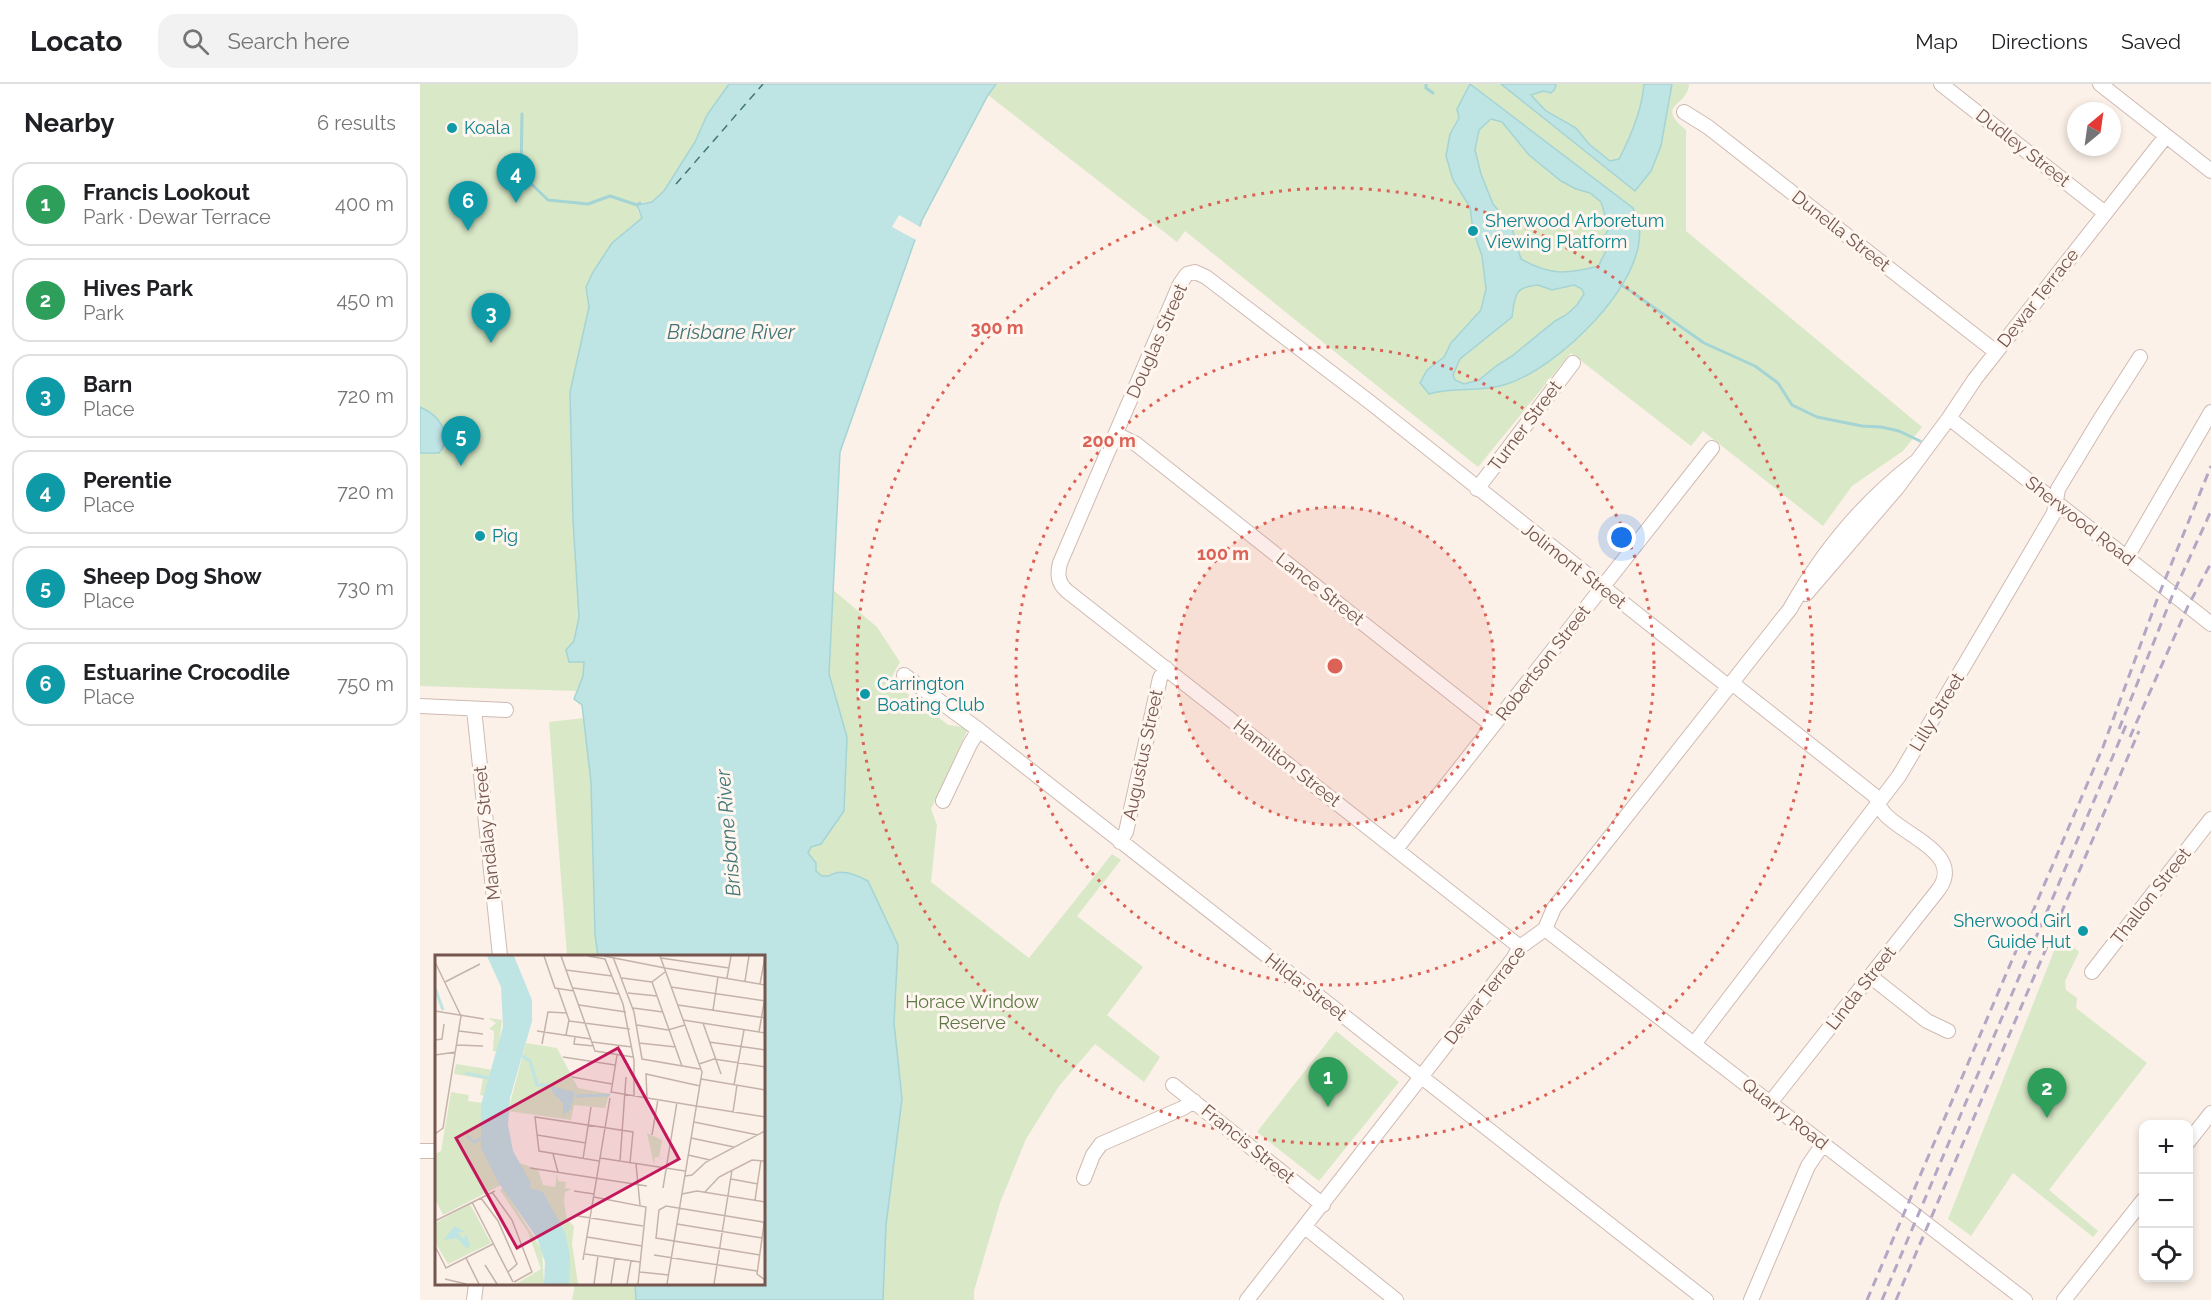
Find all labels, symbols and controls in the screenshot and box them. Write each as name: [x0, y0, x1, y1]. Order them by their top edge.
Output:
search box: [158, 14, 578, 68]
text: Locato: [30, 25, 122, 58]
icon: search: [179, 25, 212, 58]
text: Search here: [227, 28, 350, 54]
text: Map: [1915, 29, 1958, 54]
text: Directions: [1991, 29, 2088, 54]
text: Saved: [2121, 29, 2181, 54]
north arrow: [2067, 102, 2121, 156]
street label: Dudley Street: [1972, 104, 2075, 191]
text: Nearby: [24, 108, 114, 138]
text: 6 results: [317, 111, 396, 135]
place label: Koala: [464, 117, 510, 138]
marker: Koala: [445, 121, 459, 135]
pin: 4: [496, 154, 536, 203]
text: Francis Lookout: [83, 179, 250, 205]
pin: 6: [448, 182, 488, 231]
street label: Dunella Street: [1788, 186, 1895, 275]
text: 1: [41, 192, 50, 216]
text: 400 m: [335, 192, 394, 216]
text: Park · Dewar Terrace: [83, 205, 271, 229]
place label: Sherwood Arboretum Viewing Platform: [1485, 210, 1664, 252]
marker: Sherwood Arboretum Viewing Platform: [1466, 224, 1480, 238]
street label: Dewar Terrace: [1992, 244, 2083, 351]
text: Hives Park: [83, 275, 193, 301]
street label: Douglas Street: [1122, 280, 1191, 401]
text: 2: [40, 288, 51, 312]
text: 450 m: [336, 288, 394, 312]
pin: 3: [472, 294, 510, 343]
text: Park: [83, 301, 124, 325]
text: 300 m: [970, 317, 1024, 338]
water label: Brisbane River: [667, 320, 796, 344]
text: Barn: [83, 371, 132, 397]
street label: Turner Street: [1484, 376, 1565, 475]
text: 3: [40, 384, 51, 408]
text: 720 m: [337, 384, 394, 408]
text: Place: [83, 397, 134, 421]
pin: 5: [442, 416, 480, 466]
text: 200 m: [1082, 430, 1136, 451]
text: Perentie: [83, 467, 172, 493]
street label: Sherwood Road: [2021, 471, 2139, 570]
text: 4: [40, 480, 51, 504]
text: 720 m: [337, 480, 394, 504]
text: Place: [83, 493, 134, 517]
street label: Jolimont Street: [1518, 518, 1631, 613]
your location: [1607, 523, 1636, 552]
place label: Pig: [492, 525, 518, 546]
marker: Pig: [473, 529, 487, 543]
text: 100 m: [1197, 543, 1249, 564]
street label: Lance Street: [1272, 548, 1368, 629]
text: Sheep Dog Show: [83, 563, 262, 589]
text: 5: [40, 576, 51, 600]
text: 730 m: [337, 576, 394, 600]
text: Place: [83, 589, 134, 613]
street label: Robertson Street: [1491, 601, 1594, 725]
centre of rings: [1325, 656, 1345, 676]
text: Estuarine Crocodile: [83, 659, 290, 685]
street label: Lilly Street: [1905, 669, 1968, 755]
text: 6: [39, 672, 52, 696]
text: 750 m: [337, 672, 394, 696]
place label: Carrington Boating Club: [877, 673, 985, 715]
text: Place: [83, 685, 134, 709]
marker: Carrington Boating Club: [858, 687, 872, 701]
street label: Augustus Street: [1118, 688, 1167, 822]
street label: Hamilton Street: [1230, 714, 1345, 811]
street label: Mandalay Street: [469, 765, 504, 901]
water label: Brisbane River: [710, 767, 746, 898]
street label: Thallon Street: [2106, 843, 2195, 948]
place label: Sherwood Girl Guide Hut: [1953, 910, 2071, 952]
marker: Sherwood Girl Guide Hut: [2076, 924, 2090, 938]
street label: Dewar Terrace: [1439, 941, 1530, 1048]
street label: Linda Street: [1821, 942, 1900, 1034]
street label: Hilda Street: [1261, 948, 1351, 1025]
inset map: [435, 955, 765, 1285]
park label: Horace Window Reserve: [905, 991, 1039, 1033]
pin: 1: [1308, 1058, 1348, 1107]
pin: 2: [2028, 1068, 2066, 1118]
street label: Quarry Road: [1738, 1073, 1833, 1154]
street label: Francis Street: [1198, 1100, 1299, 1187]
map controls: [2139, 1120, 2193, 1282]
button: +: [2139, 1120, 2193, 1174]
button: −: [2139, 1174, 2193, 1228]
button: locate: [2139, 1228, 2193, 1282]

